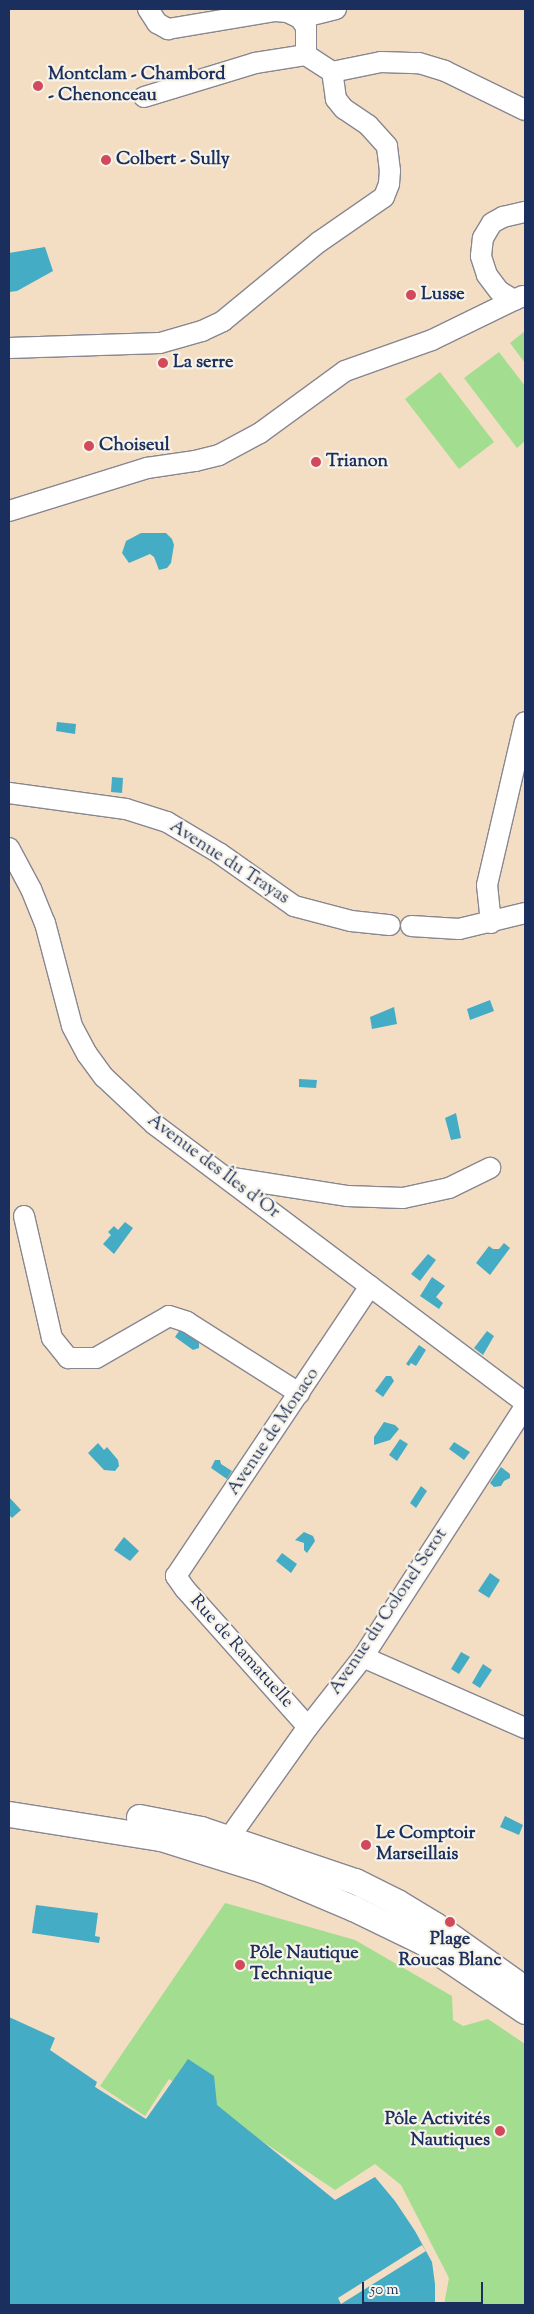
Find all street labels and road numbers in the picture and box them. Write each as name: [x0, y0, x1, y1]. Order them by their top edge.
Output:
street label: Avenue du Trayas: [165, 816, 293, 910]
street label: Avenue des Îles d'Or: [143, 1110, 283, 1224]
street label: Avenue de Monaco: [223, 1364, 325, 1500]
street label: Avenue du Colonel Serot: [325, 1525, 453, 1699]
street label: Rue de Ramatuelle: [185, 1591, 297, 1713]

